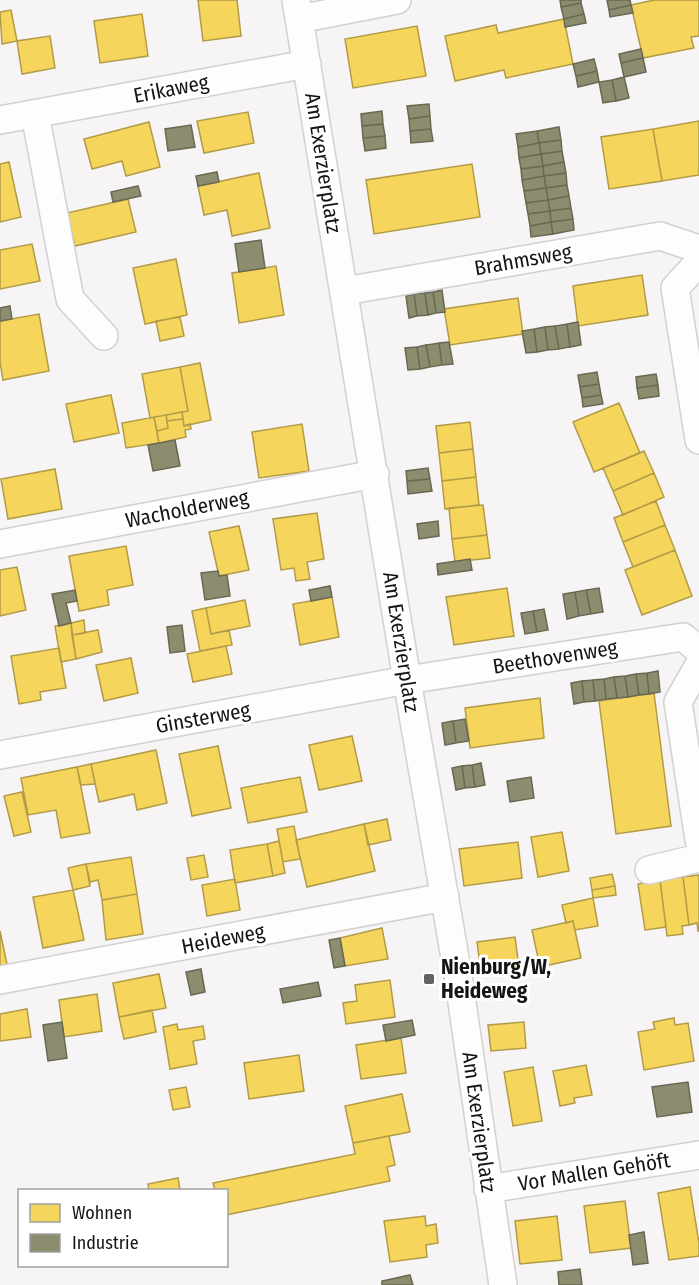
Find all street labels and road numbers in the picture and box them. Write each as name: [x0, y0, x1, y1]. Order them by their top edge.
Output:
street label: Erikaweg: [131, 69, 211, 109]
street label: Am Exerzierplatz: [299, 91, 347, 235]
street label: Brahmsweg: [472, 239, 574, 281]
street label: Wacholderweg: [123, 484, 251, 534]
street label: Am Exerzierplatz: [377, 570, 425, 714]
street label: Beethovenweg: [491, 634, 619, 680]
street label: Ginsterweg: [154, 697, 252, 739]
street label: Heideweg: [179, 918, 267, 960]
street label: Am Exerzierplatz: [456, 1050, 502, 1194]
street label: Vor Mallen Gehöft: [516, 1147, 672, 1197]

